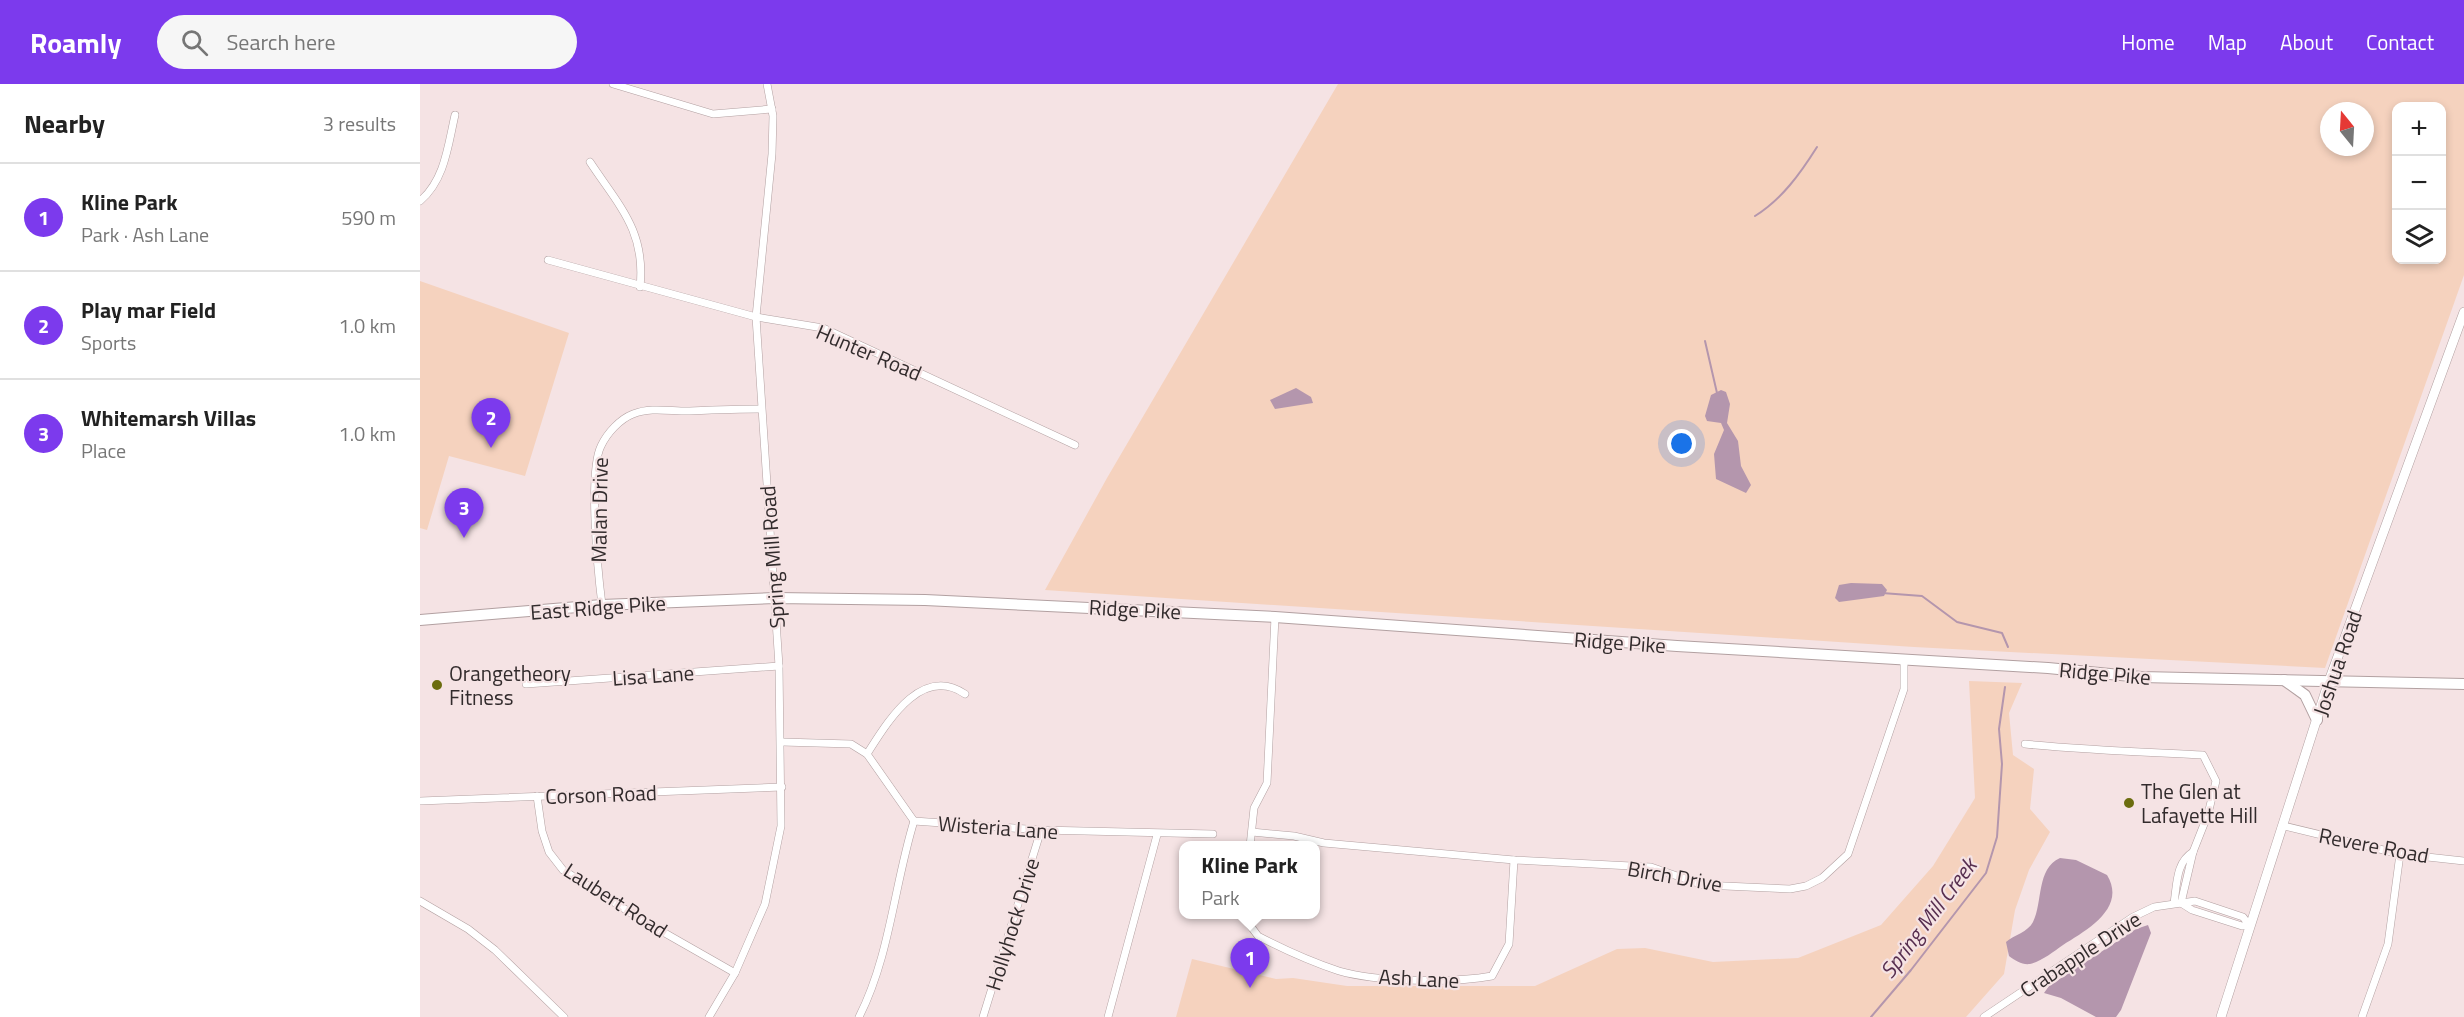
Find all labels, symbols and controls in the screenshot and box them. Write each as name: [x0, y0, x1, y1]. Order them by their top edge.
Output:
search box: [157, 15, 577, 69]
text: Roamly: [30, 21, 121, 64]
text: Search here: [226, 25, 336, 59]
icon: search: [178, 26, 211, 59]
text: Home: [2121, 26, 2175, 58]
text: Map: [2208, 26, 2247, 58]
text: About: [2280, 26, 2333, 58]
text: Contact: [2366, 26, 2434, 58]
north arrow: [2320, 102, 2374, 156]
map controls: [2392, 102, 2446, 264]
button: +: [2392, 102, 2446, 156]
text: Nearby: [24, 104, 105, 143]
text: 3 results: [323, 108, 396, 139]
button: −: [2392, 156, 2446, 210]
text: Kline Park: [81, 185, 178, 219]
text: 1: [38, 202, 49, 233]
text: 590 m: [341, 202, 396, 233]
button: layers: [2392, 210, 2446, 264]
text: Park · Ash Lane: [81, 219, 209, 250]
text: Play mar Field: [81, 293, 216, 327]
text: 2: [38, 310, 49, 341]
text: 1.0 km: [339, 310, 396, 341]
street label: Hunter Road: [811, 315, 927, 389]
text: Sports: [81, 327, 136, 358]
pin: 2: [472, 398, 510, 448]
text: Whitemarsh Villas: [81, 401, 256, 435]
text: 3: [38, 418, 49, 449]
text: 1.0 km: [339, 418, 396, 449]
your location: [1667, 429, 1696, 458]
text: Place: [81, 435, 126, 466]
street label: Malan Drive: [582, 457, 616, 563]
street label: Spring Mill Road: [751, 485, 793, 629]
pin: 3: [444, 488, 483, 538]
street label: East Ridge Pike: [529, 586, 667, 628]
street label: Ridge Pike: [1088, 591, 1182, 627]
street label: Joshua Road: [2304, 606, 2370, 720]
street label: Ridge Pike: [1573, 623, 1667, 661]
street label: Ridge Pike: [2058, 653, 2152, 693]
street label: Lisa Lane: [611, 656, 695, 694]
place label: Orangetheory Fitness: [449, 657, 571, 713]
marker: Orangetheory Fitness: [430, 678, 444, 692]
place label: The Glen at Lafayette Hill: [2141, 775, 2258, 831]
street label: Corson Road: [545, 776, 657, 812]
marker: The Glen at Lafayette Hill: [2122, 796, 2136, 810]
street label: Wisteria Lane: [937, 807, 1059, 847]
street label: Revere Road: [2316, 819, 2432, 871]
popup: [1179, 841, 1320, 919]
text: Kline Park: [1201, 848, 1298, 882]
water label: Spring Mill Creek: [1871, 849, 1986, 985]
street label: Birch Drive: [1625, 852, 1725, 900]
street label: Laubert Road: [558, 854, 674, 946]
street label: Hollyhock Drive: [977, 854, 1047, 994]
text: Park: [1201, 882, 1240, 913]
street label: Crabapple Drive: [2013, 903, 2147, 1005]
pin: 1: [1230, 938, 1270, 988]
street label: Ash Lane: [1378, 960, 1460, 996]

